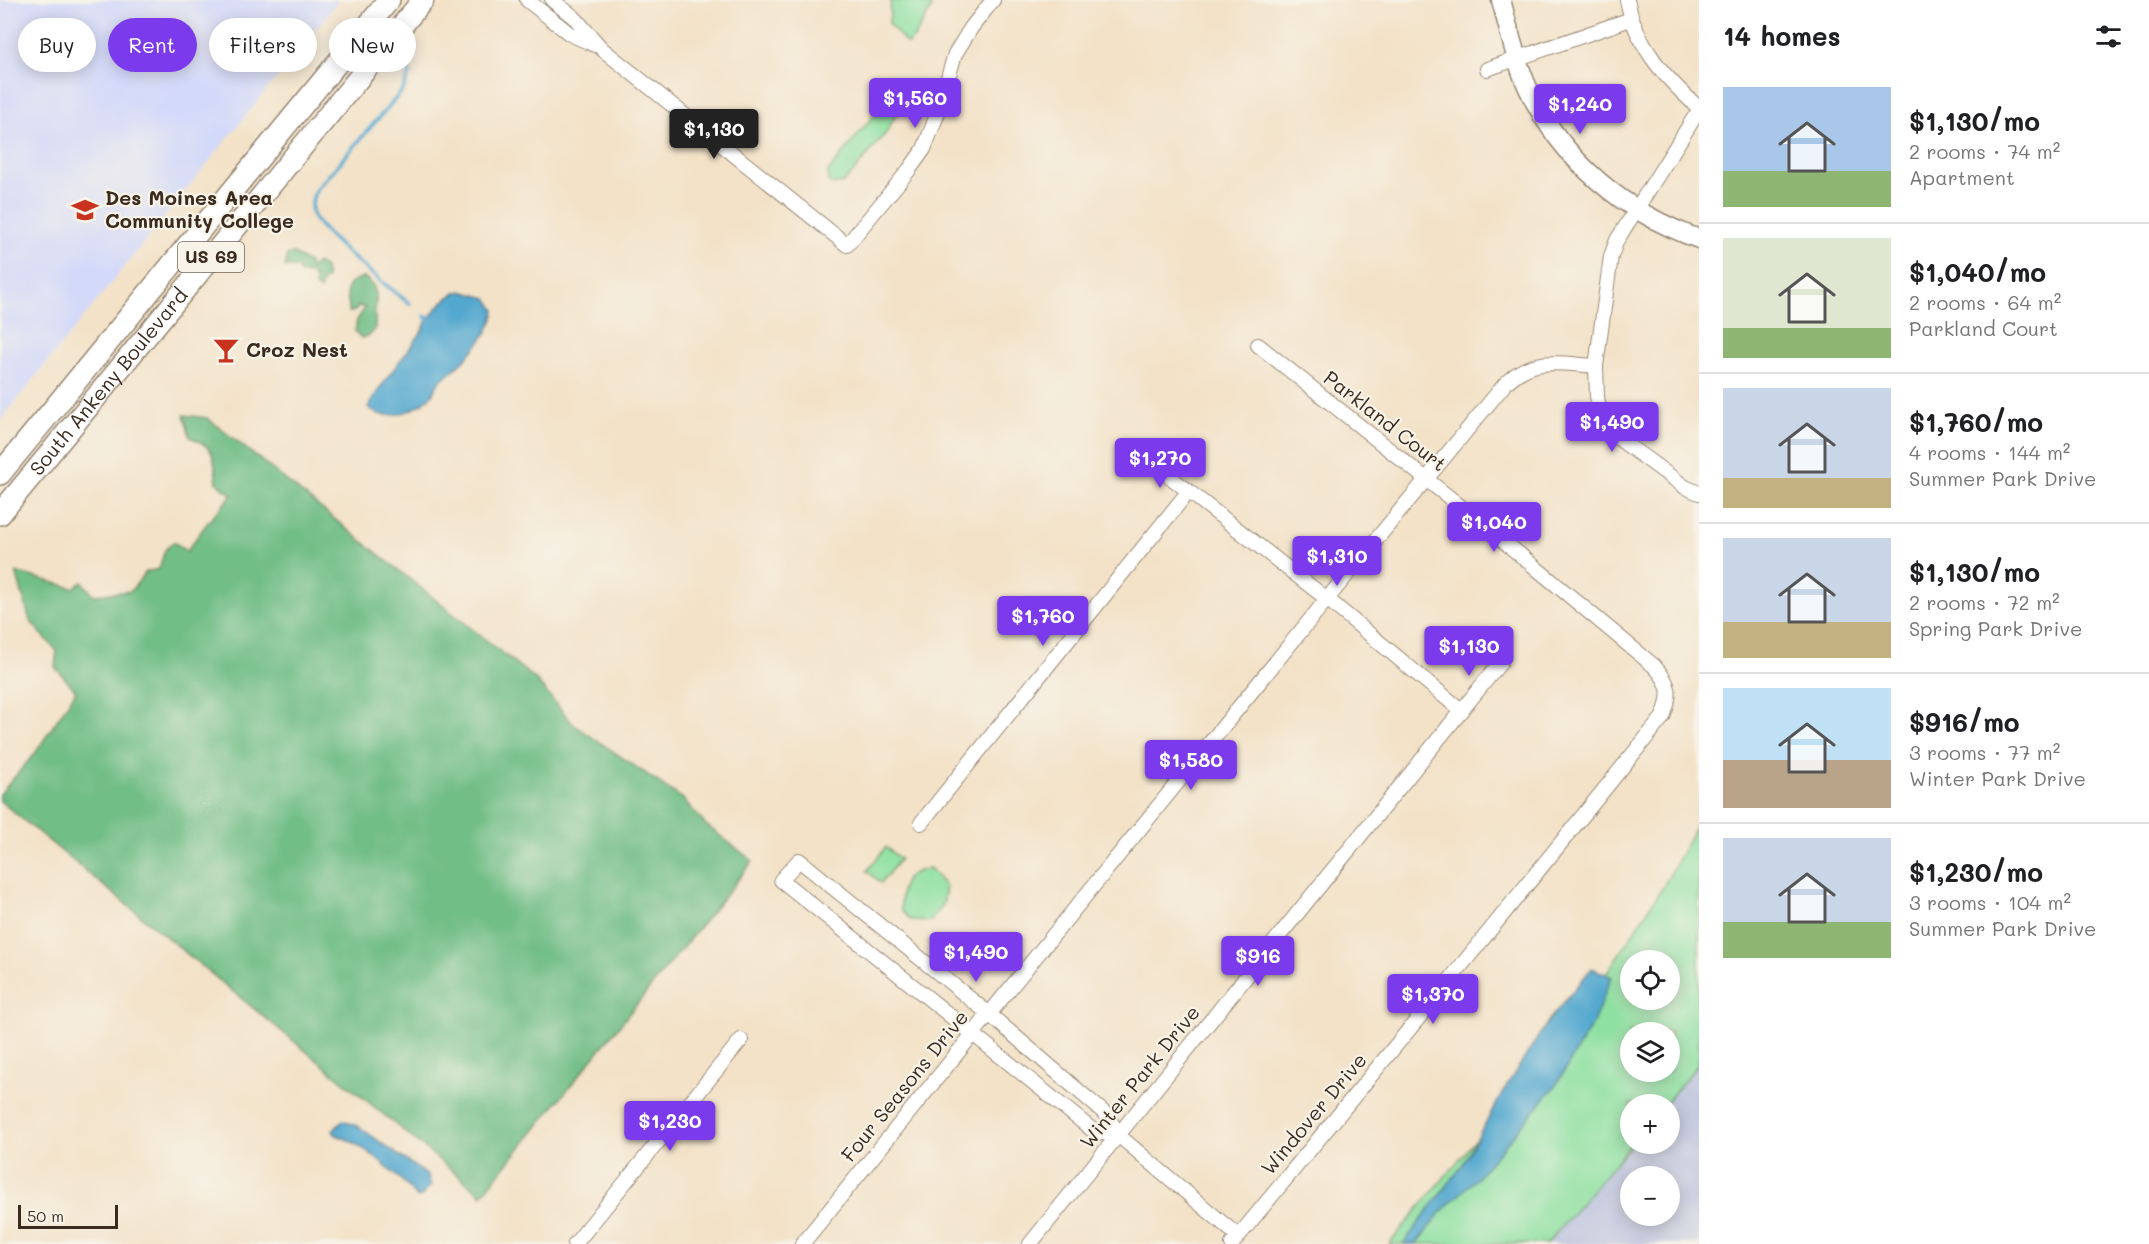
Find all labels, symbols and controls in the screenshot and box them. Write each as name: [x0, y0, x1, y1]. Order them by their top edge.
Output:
chip: Buy: [18, 18, 96, 72]
chip: Rent: [108, 18, 197, 72]
chip: Filters: [209, 18, 317, 72]
chip: New: [329, 18, 416, 72]
text: 14 homes: [1723, 19, 1841, 53]
icon: filters: [2092, 20, 2125, 53]
pin: $1,560: [866, 78, 964, 129]
text: $1,560: [883, 84, 947, 110]
pin: $1,240: [1531, 84, 1629, 135]
text: $1,240: [1548, 90, 1612, 116]
text: $1,130/mo: [1909, 104, 2040, 138]
pin: $1,130: [665, 109, 763, 160]
icon: home: [1771, 111, 1843, 183]
text: $1,130: [683, 115, 745, 141]
text: 2 rooms · 74 m²: [1909, 138, 2060, 164]
text: Apartment: [1909, 164, 2015, 190]
place label: Des Moines Area Community College: [105, 184, 294, 233]
school or university icon: Des Moines Area Community College: [70, 195, 100, 225]
road number: US 69: [178, 242, 244, 272]
text: $1,040/mo: [1909, 255, 2046, 289]
icon: home: [1771, 262, 1843, 334]
street label: South Ankeny Boulevard: [23, 282, 193, 480]
text: 2 rooms · 64 m²: [1909, 289, 2061, 315]
text: Parkland Court: [1909, 315, 2058, 341]
bar icon: Croz Nest: [211, 335, 241, 365]
place label: Croz Nest: [246, 336, 348, 362]
street label: Parkland Court: [1319, 364, 1452, 476]
pin: $1,490: [1563, 402, 1661, 453]
text: $1,760/mo: [1909, 405, 2043, 439]
text: $1,490: [1580, 408, 1644, 434]
icon: home: [1771, 412, 1843, 484]
pin: $1,270: [1111, 438, 1209, 489]
text: 4 rooms · 144 m²: [1909, 439, 2070, 465]
text: $1,270: [1129, 444, 1191, 470]
text: Summer Park Drive: [1909, 465, 2097, 491]
pin: $1,040: [1445, 502, 1543, 553]
text: $1,040: [1461, 508, 1527, 534]
pin: $1,310: [1288, 536, 1386, 587]
text: $1,310: [1306, 542, 1368, 568]
text: $1,130/mo: [1909, 555, 2040, 589]
icon: home: [1771, 562, 1843, 634]
text: 2 rooms · 72 m²: [1909, 589, 2060, 615]
pin: $1,760: [994, 596, 1092, 647]
text: $1,760: [1011, 602, 1075, 628]
text: Spring Park Drive: [1909, 615, 2082, 641]
pin: $1,130: [1420, 626, 1518, 677]
text: $1,130: [1438, 632, 1500, 658]
text: $916/mo: [1909, 705, 2020, 739]
icon: home: [1771, 712, 1843, 784]
text: 3 rooms · 77 m²: [1909, 739, 2060, 765]
pin: $1,580: [1142, 740, 1240, 791]
text: $1,580: [1159, 746, 1223, 772]
text: Winter Park Drive: [1909, 765, 2086, 791]
text: $1,230/mo: [1909, 855, 2043, 889]
icon: home: [1771, 862, 1843, 934]
text: 3 rooms · 104 m²: [1909, 889, 2071, 915]
text: Summer Park Drive: [1909, 915, 2097, 941]
pin: $1,490: [927, 932, 1025, 983]
pin: $916: [1222, 936, 1294, 987]
text: $1,490: [944, 938, 1008, 964]
text: $916: [1235, 942, 1281, 968]
map controls: [1620, 950, 1680, 1226]
button: locate: [1620, 950, 1680, 1010]
pin: $1,370: [1384, 974, 1482, 1025]
text: $1,370: [1401, 980, 1465, 1006]
street label: Winter Park Drive: [1073, 999, 1205, 1153]
street label: Four Seasons Drive: [835, 1004, 974, 1167]
button: layers: [1620, 1022, 1680, 1082]
street label: Windover Drive: [1255, 1047, 1372, 1180]
button: +: [1620, 1094, 1680, 1154]
pin: $1,230: [621, 1101, 719, 1152]
text: $1,230: [638, 1107, 702, 1133]
button: −: [1620, 1166, 1680, 1226]
scale bar: [18, 1202, 118, 1230]
text: 50 m: [27, 1205, 64, 1226]

